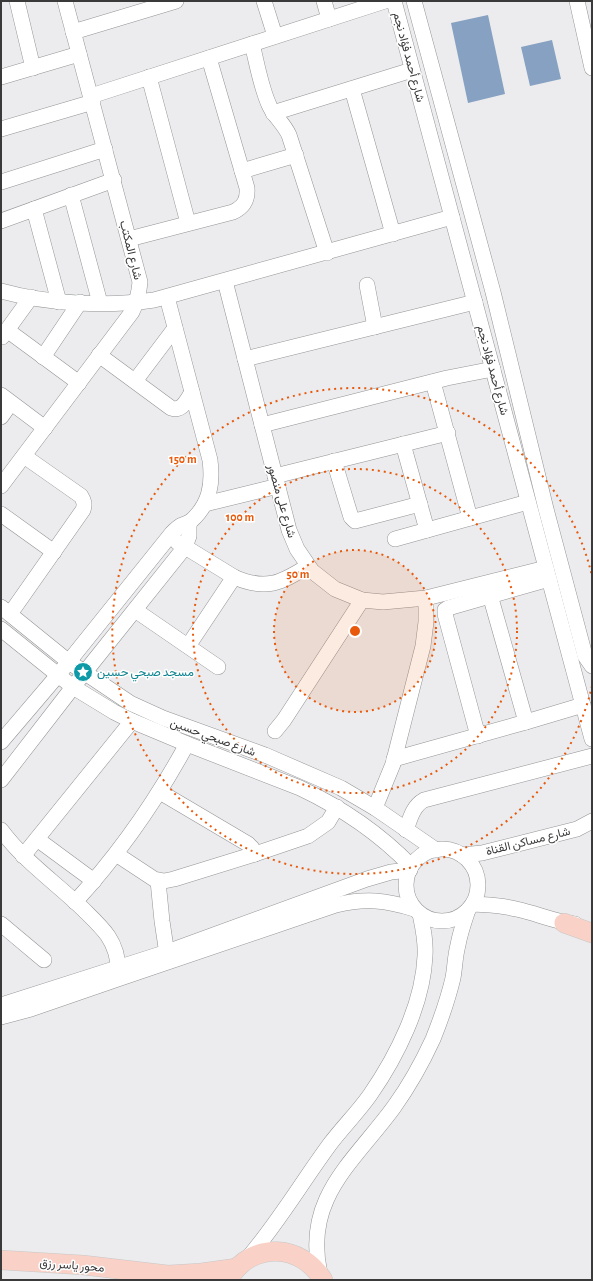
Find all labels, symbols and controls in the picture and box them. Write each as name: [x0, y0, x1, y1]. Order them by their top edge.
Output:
street label: شارع أحمد فؤاد نجم: [388, 10, 428, 104]
street label: شارع المكتب: [115, 219, 144, 282]
street label: شارع أحمد فؤاد نجم: [472, 323, 512, 417]
text: 150 m: [169, 453, 197, 465]
street label: شارع على منصور: [263, 462, 298, 540]
text: 100 m: [226, 511, 254, 523]
text: 50 m: [287, 568, 310, 580]
centre of rings: [348, 624, 362, 638]
place icon: مسجد صبحي حسين: [72, 661, 94, 683]
place label: مسجد صبحي حسين: [97, 666, 194, 682]
street label: شارع صبحي حسين: [167, 716, 257, 762]
street label: شارع مساكن القناة: [484, 825, 572, 860]
street label: محور ياسر رزق: [39, 1256, 105, 1276]

